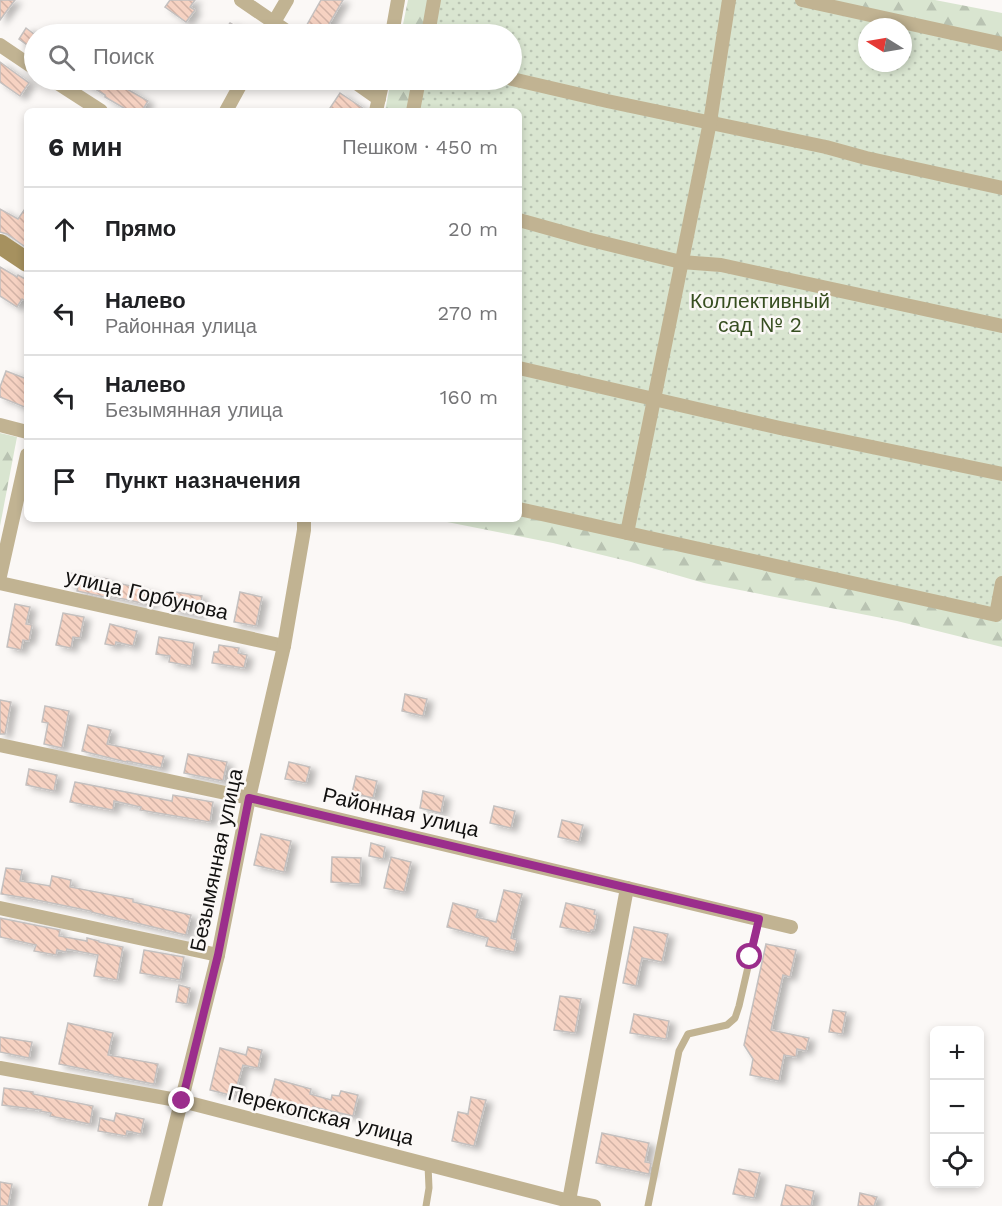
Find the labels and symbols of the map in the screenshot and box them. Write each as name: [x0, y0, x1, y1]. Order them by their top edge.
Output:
north arrow: [858, 18, 912, 72]
park label: Коллективный сад № 2: [690, 288, 830, 337]
street label: улица Горбунова: [63, 563, 231, 625]
street label: Безымянная улица: [184, 766, 248, 954]
street label: Районная улица: [320, 782, 482, 842]
route start: [736, 943, 762, 969]
street label: Перекопская улица: [225, 1080, 417, 1150]
route end: [168, 1087, 194, 1113]

